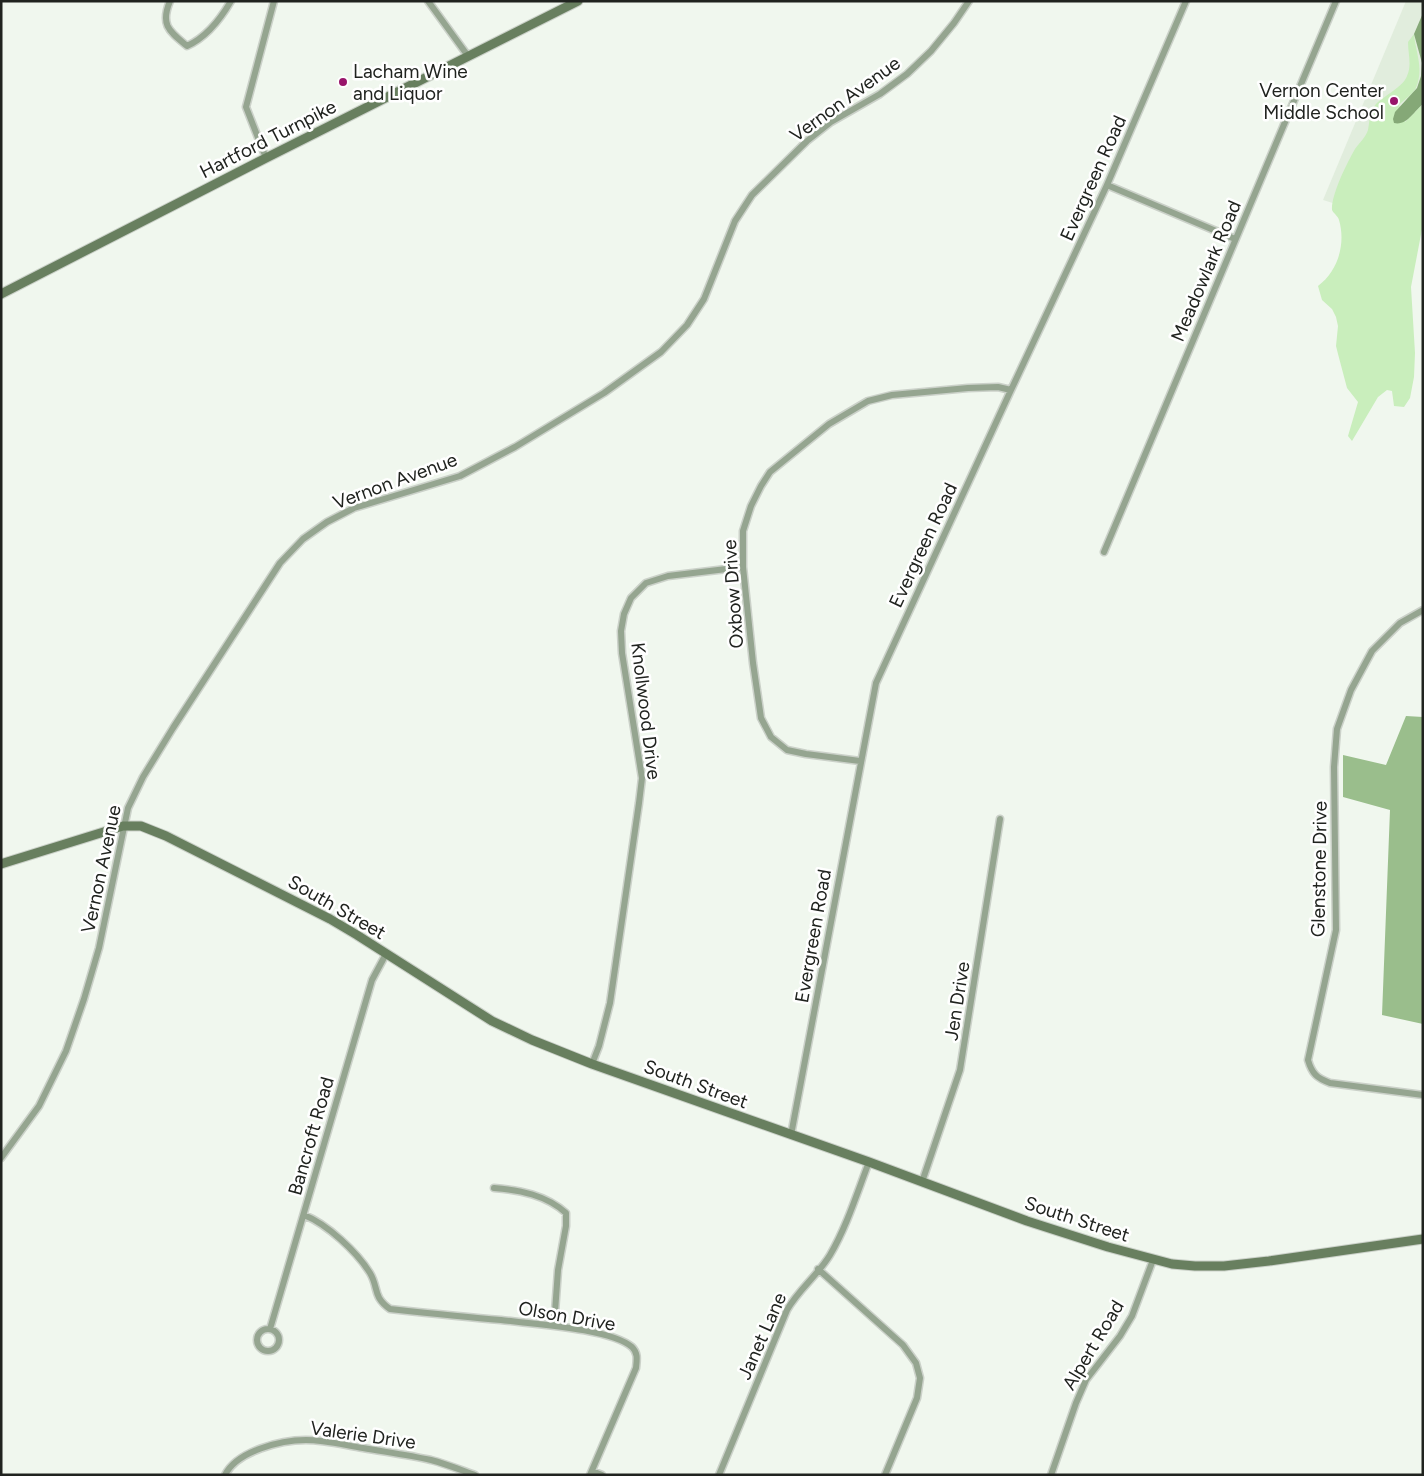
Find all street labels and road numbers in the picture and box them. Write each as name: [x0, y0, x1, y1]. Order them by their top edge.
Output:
street label: Vernon Avenue: [786, 51, 904, 147]
street label: Hartford Turnpike: [196, 95, 340, 183]
street label: Evergreen Road: [1055, 112, 1131, 244]
street label: Meadowlark Road: [1166, 197, 1246, 345]
street label: Vernon Avenue: [330, 448, 460, 514]
street label: Evergreen Road: [884, 479, 962, 611]
street label: Oxbow Drive: [718, 539, 748, 649]
street label: Knollwood Drive: [626, 641, 666, 781]
street label: Glenstone Drive: [1306, 801, 1332, 937]
street label: Vernon Avenue: [76, 803, 126, 935]
street label: Evergreen Road: [790, 867, 836, 1005]
street label: South Street: [284, 870, 390, 944]
street label: Jen Drive: [939, 960, 975, 1042]
street label: South Street: [641, 1055, 751, 1113]
street label: Bancroft Road: [283, 1074, 339, 1198]
street label: South Street: [1022, 1191, 1132, 1247]
street label: Janet Lane: [733, 1289, 791, 1383]
street label: Olson Drive: [517, 1296, 617, 1336]
street label: Alpert Road: [1057, 1296, 1129, 1394]
street label: Valerie Drive: [309, 1416, 417, 1454]

